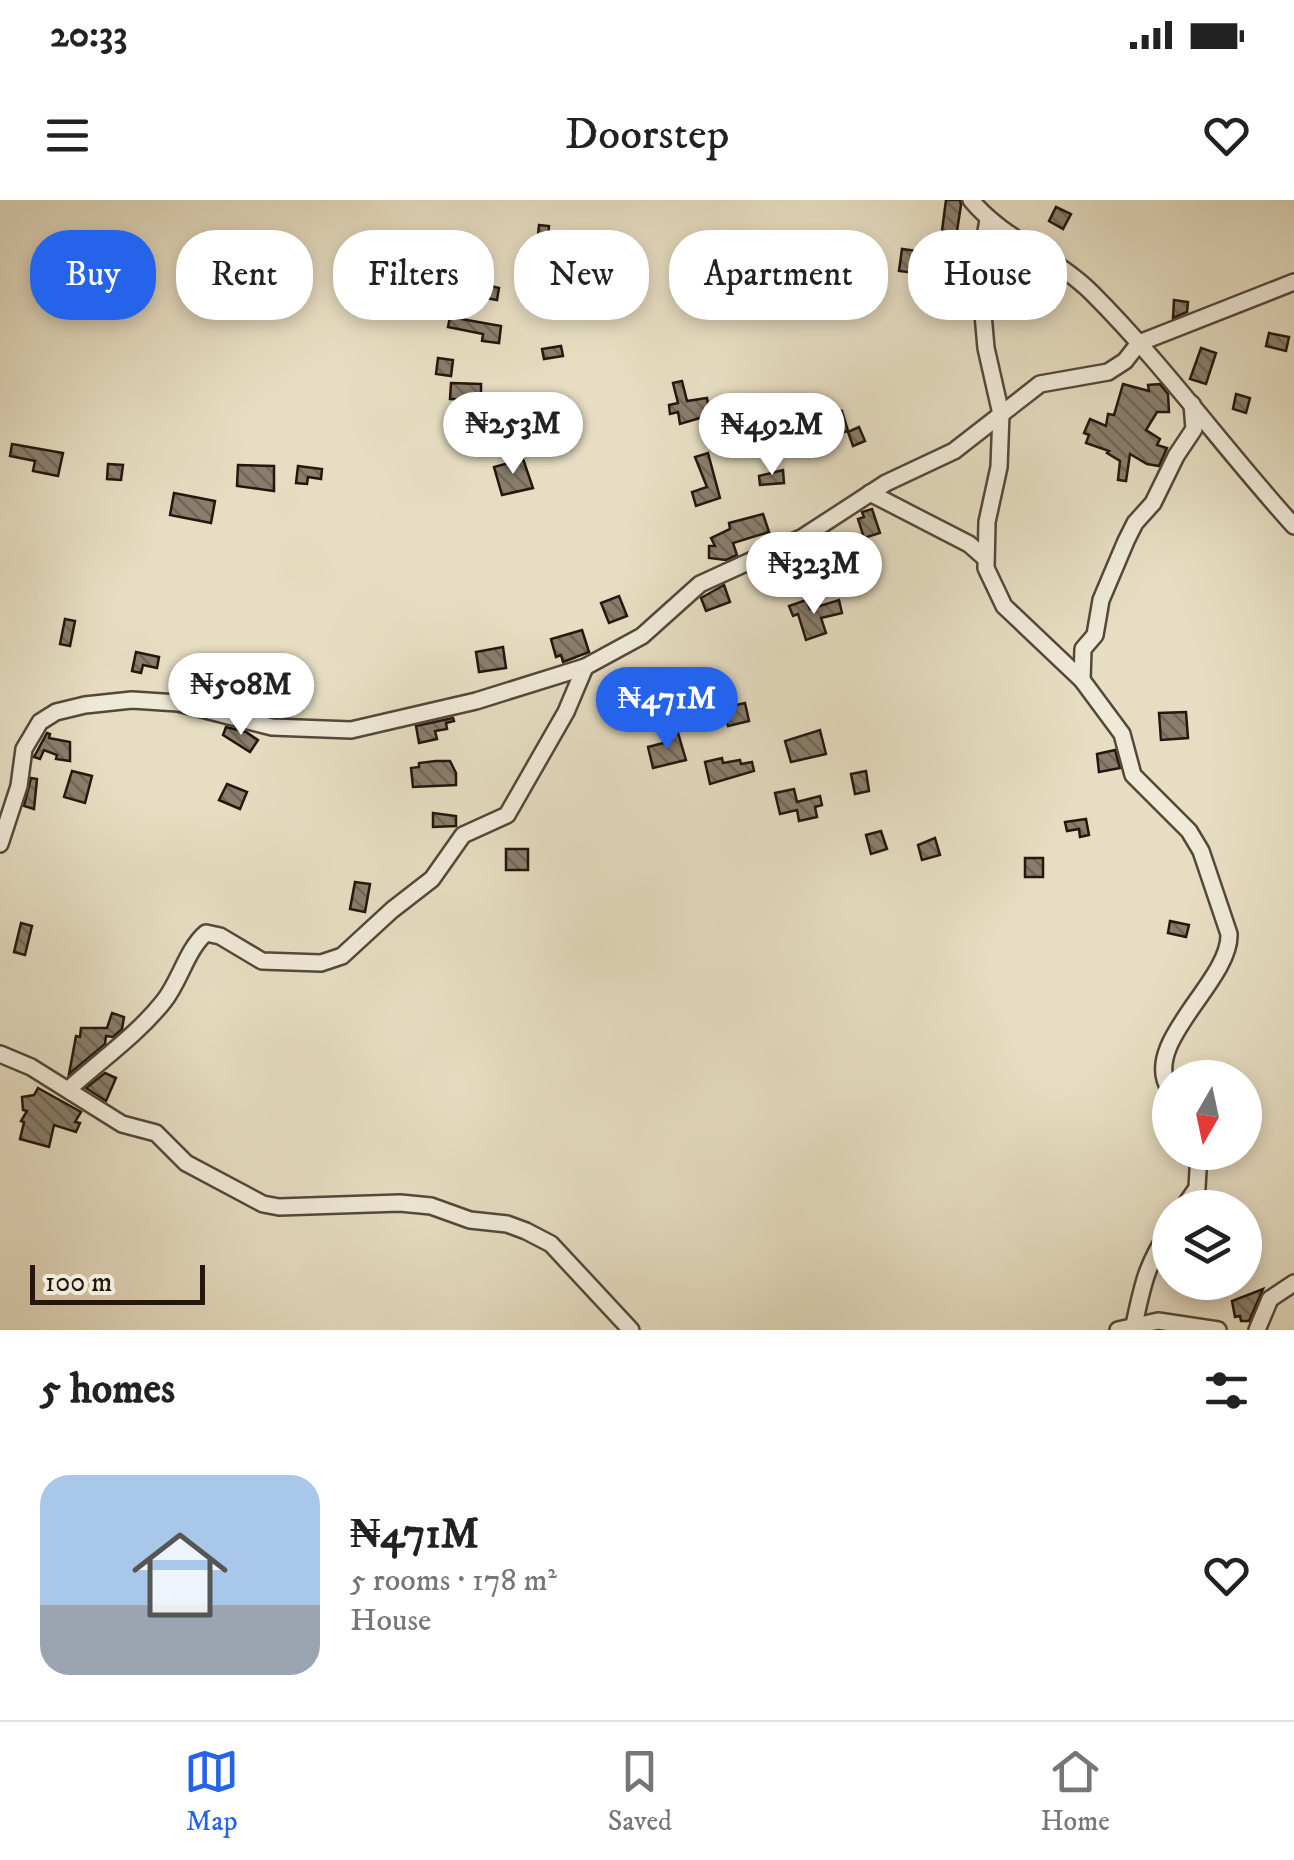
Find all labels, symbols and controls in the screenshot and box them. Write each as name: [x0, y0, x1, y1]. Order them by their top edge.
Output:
text: 20:33: [50, 11, 127, 59]
text: Doorstep: [565, 107, 729, 163]
icon: menu: [40, 108, 95, 163]
icon: heart: [1199, 108, 1254, 163]
chip: Buy: [30, 230, 156, 320]
chip: Rent: [176, 230, 313, 320]
chip: Filters: [333, 230, 494, 320]
chip: New: [514, 230, 649, 320]
chip: Apartment: [669, 230, 888, 320]
chip: House: [908, 230, 1067, 320]
pin: ₦253M: [443, 392, 583, 477]
pin: ₦492M: [702, 393, 842, 478]
text: ₦253M: [465, 404, 561, 444]
text: ₦492M: [721, 405, 823, 445]
pin: ₦323M: [744, 532, 884, 617]
text: ₦323M: [768, 544, 860, 584]
pin: ₦508M: [171, 653, 311, 738]
text: ₦508M: [190, 665, 292, 705]
pin: ₦471M: [597, 667, 737, 752]
text: ₦471M: [618, 679, 716, 719]
north arrow: [1152, 1060, 1262, 1170]
map controls: [1152, 1060, 1262, 1300]
button: layers: [1152, 1190, 1262, 1300]
scale bar: [30, 1260, 205, 1304]
text: 100 m: [45, 1265, 112, 1300]
icon: filters: [1199, 1363, 1254, 1418]
text: 5 homes: [40, 1364, 175, 1416]
text: ₦471M: [350, 1509, 479, 1561]
icon: home: [120, 1515, 240, 1635]
icon: heart: [1199, 1548, 1254, 1603]
text: 5 rooms · 178 m²: [350, 1561, 557, 1601]
text: House: [350, 1601, 431, 1641]
tab: Map: [184, 1744, 239, 1839]
tab: Saved: [608, 1744, 672, 1839]
tab: Home: [1041, 1744, 1110, 1839]

